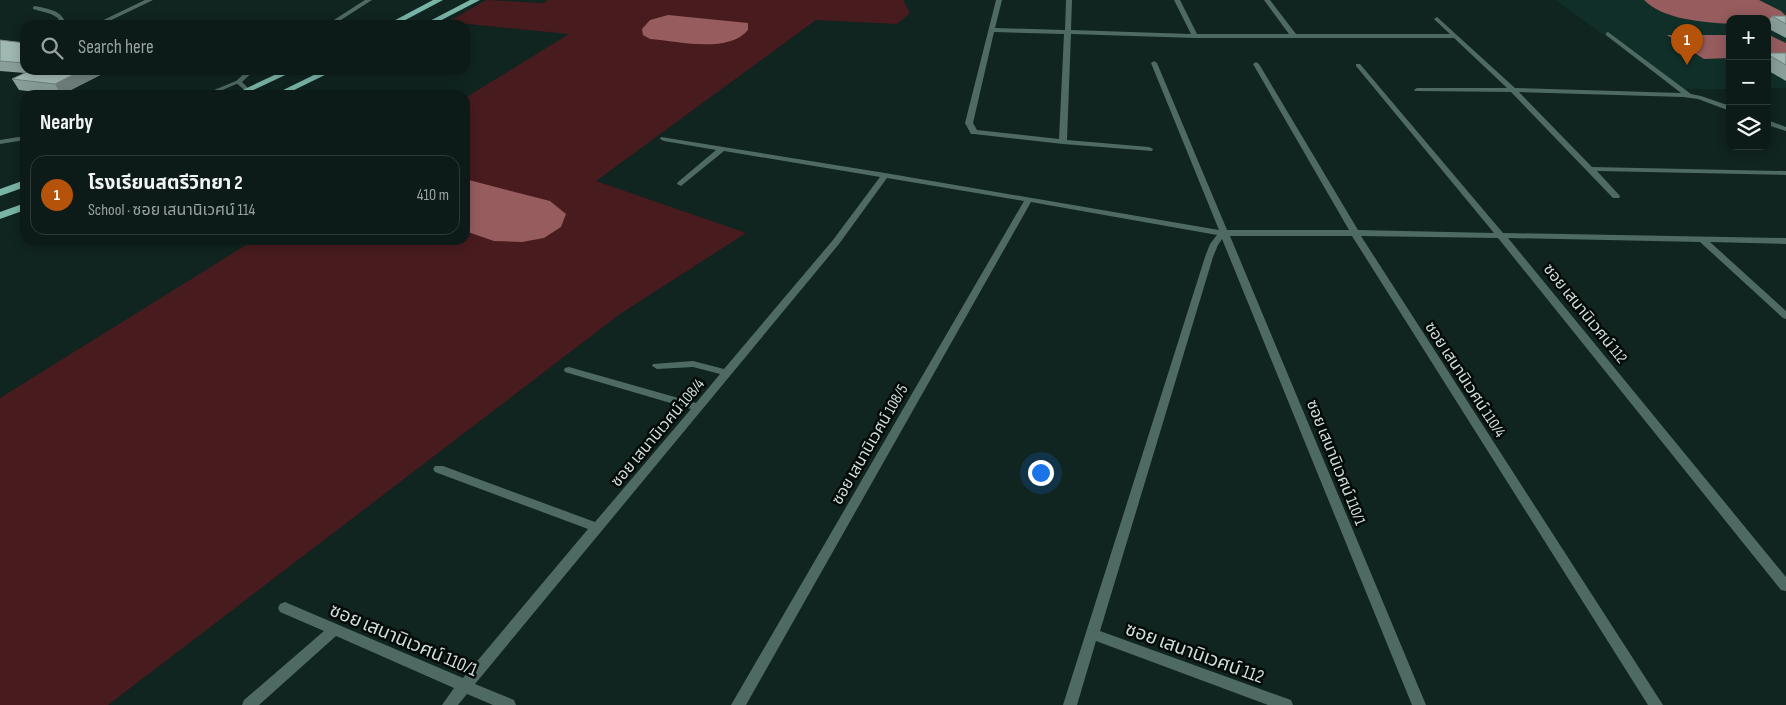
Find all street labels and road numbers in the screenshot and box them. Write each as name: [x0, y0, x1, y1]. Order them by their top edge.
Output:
street label: ซอย เสนานิเวศน์ 112: [1539, 260, 1631, 368]
street label: ซอย เสนานิเวศน์ 110/4: [1420, 318, 1509, 441]
street label: ซอย เสนานิเวศน์ 108/4: [607, 375, 709, 491]
street label: ซอย เสนานิเวศน์ 108/5: [828, 381, 912, 508]
street label: ซอย เสนานิเวศน์ 110/1: [1302, 397, 1370, 528]
street label: ซอย เสนานิเวศน์ 110/1: [326, 599, 481, 682]
street label: ซอย เสนานิเวศน์ 112: [1122, 618, 1267, 689]

